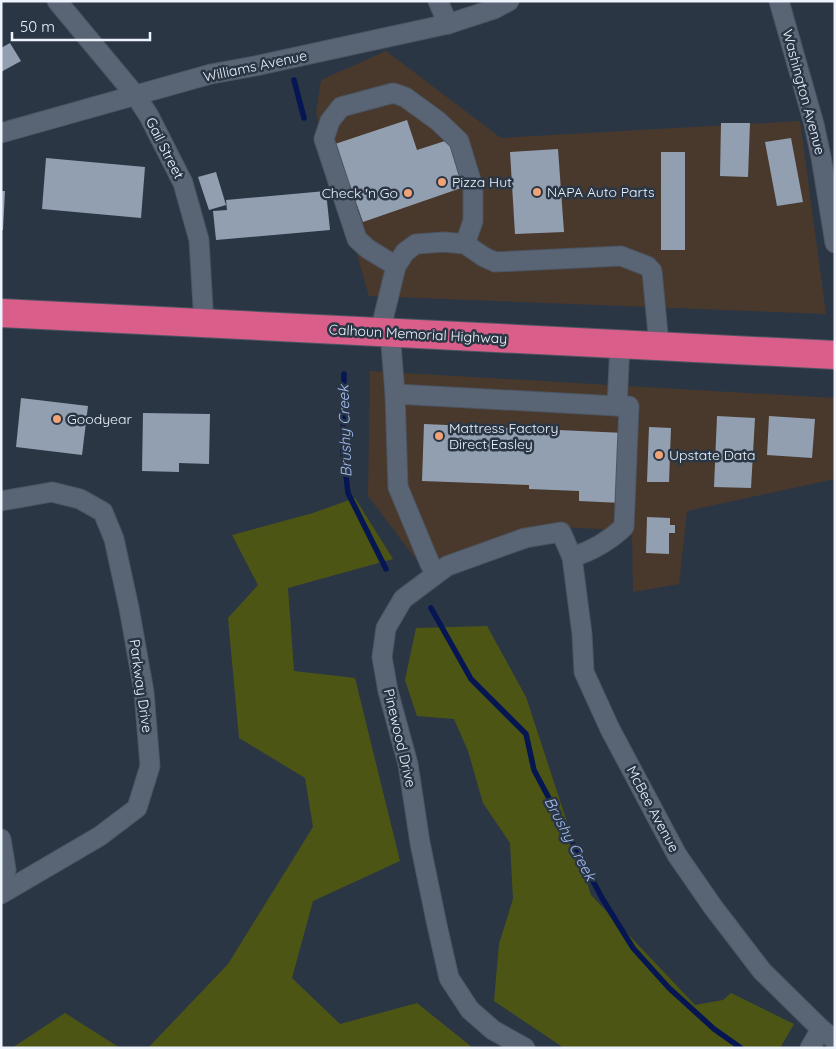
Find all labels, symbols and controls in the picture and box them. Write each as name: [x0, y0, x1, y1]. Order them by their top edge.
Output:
scale bar: [12, 10, 150, 42]
text: 50 m: [20, 17, 55, 36]
street label: Washington Avenue: [779, 27, 829, 157]
street label: Williams Avenue: [202, 46, 309, 86]
street label: Gail Street: [142, 114, 188, 182]
place label: Pizza Hut: [452, 173, 512, 191]
marker: Pizza Hut: [436, 176, 448, 188]
place label: NAPA Auto Parts: [547, 183, 655, 201]
place label: Check 'n Go: [322, 184, 398, 202]
marker: NAPA Auto Parts: [531, 186, 543, 198]
marker: Check 'n Go: [402, 187, 414, 199]
street label: Calhoun Memorial Highway: [328, 320, 508, 348]
water label: Brushy Creek: [333, 383, 356, 478]
place label: Goodyear: [67, 410, 132, 428]
marker: Goodyear: [51, 413, 63, 425]
place label: Mattress Factory Direct Easley: [449, 419, 558, 453]
marker: Mattress Factory Direct Easley: [433, 430, 445, 442]
place label: Upstate Data: [669, 446, 755, 464]
marker: Upstate Data: [653, 449, 665, 461]
street label: Parkway Drive: [126, 638, 156, 734]
street label: Pinewood Drive: [380, 687, 420, 789]
street label: McBee Avenue: [623, 763, 683, 855]
water label: Brushy Creek: [540, 794, 601, 886]

